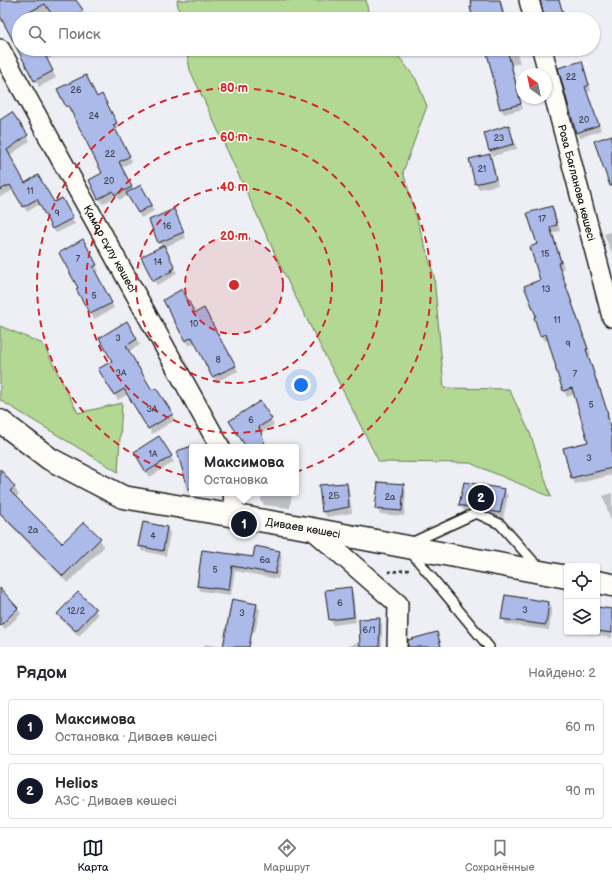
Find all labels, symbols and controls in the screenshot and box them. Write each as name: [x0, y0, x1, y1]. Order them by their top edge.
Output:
search box: [12, 12, 600, 56]
icon: search: [26, 23, 48, 45]
text: Поиск: [58, 25, 101, 44]
north arrow: [516, 68, 552, 104]
house number: 22: [566, 72, 577, 83]
text: 80 m: [220, 81, 248, 96]
house number: 26: [71, 85, 82, 96]
house number: 24: [89, 111, 100, 122]
house number: 20: [579, 115, 589, 126]
street label: Роза Бағланова көшесі: [555, 123, 598, 242]
text: 60 m: [220, 130, 248, 145]
house number: 23: [494, 133, 505, 144]
house number: 22: [105, 149, 116, 160]
house number: 21: [478, 164, 486, 175]
house number: 20: [104, 176, 114, 187]
text: 40 m: [220, 180, 248, 195]
house number: 11: [27, 186, 33, 197]
street label: Қамар сұлу көшесі: [81, 203, 139, 295]
house number: 9: [54, 208, 60, 219]
house number: 17: [538, 214, 547, 225]
house number: 16: [163, 221, 172, 232]
text: 20 m: [220, 229, 248, 244]
house number: 15: [541, 249, 549, 260]
house number: 7: [76, 254, 81, 265]
house number: 14: [154, 257, 163, 268]
centre of rings: [227, 278, 241, 292]
house number: 13: [541, 284, 551, 295]
house number: 5: [91, 291, 97, 302]
house number: 11: [554, 315, 560, 326]
house number: 10: [190, 319, 198, 330]
house number: 3: [115, 333, 121, 344]
house number: 9: [565, 339, 571, 350]
house number: 8: [215, 355, 221, 366]
house number: 3А: [116, 368, 127, 379]
house number: 7: [573, 369, 578, 380]
your location: [291, 375, 311, 395]
house number: 5: [588, 400, 594, 411]
house number: 3А: [147, 404, 158, 415]
house number: 6: [248, 415, 254, 426]
popup: [189, 444, 299, 496]
house number: 1А: [149, 449, 158, 460]
text: Максимова: [204, 453, 284, 472]
house number: 3: [586, 453, 592, 464]
text: Остановка: [204, 472, 268, 488]
pin: 2: [468, 483, 494, 513]
house number: 2Б: [328, 491, 341, 502]
house number: 2а: [385, 492, 396, 503]
pin: 1: [231, 509, 257, 539]
street label: Диваев көшесі: [265, 515, 342, 541]
house number: 2а: [28, 525, 39, 536]
house number: 4: [150, 531, 156, 542]
house number: 6а: [260, 555, 271, 566]
map controls: [564, 563, 600, 635]
button: locate: [564, 563, 600, 599]
house number: 5: [212, 565, 218, 576]
house number: 6: [337, 598, 343, 609]
button: layers: [564, 599, 600, 635]
house number: 3: [522, 605, 528, 616]
house number: 12/2: [67, 606, 86, 617]
house number: 3: [239, 608, 245, 619]
house number: 6/1: [362, 625, 376, 636]
text: Рядом: [16, 663, 67, 683]
text: Найдено: 2: [528, 665, 596, 681]
text: Максимова: [55, 710, 136, 729]
text: 1: [27, 719, 33, 735]
text: 60 m: [565, 719, 595, 735]
text: Остановка · Диваев көшесі: [55, 729, 217, 745]
text: Helios: [55, 774, 98, 793]
text: 2: [26, 783, 34, 799]
text: 90 m: [566, 783, 595, 799]
text: АЗС · Диваев көшесі: [55, 793, 177, 809]
tab: Карта: [77, 837, 108, 874]
tab: Маршрут: [263, 837, 310, 874]
tab: Сохранённые: [465, 837, 535, 874]

